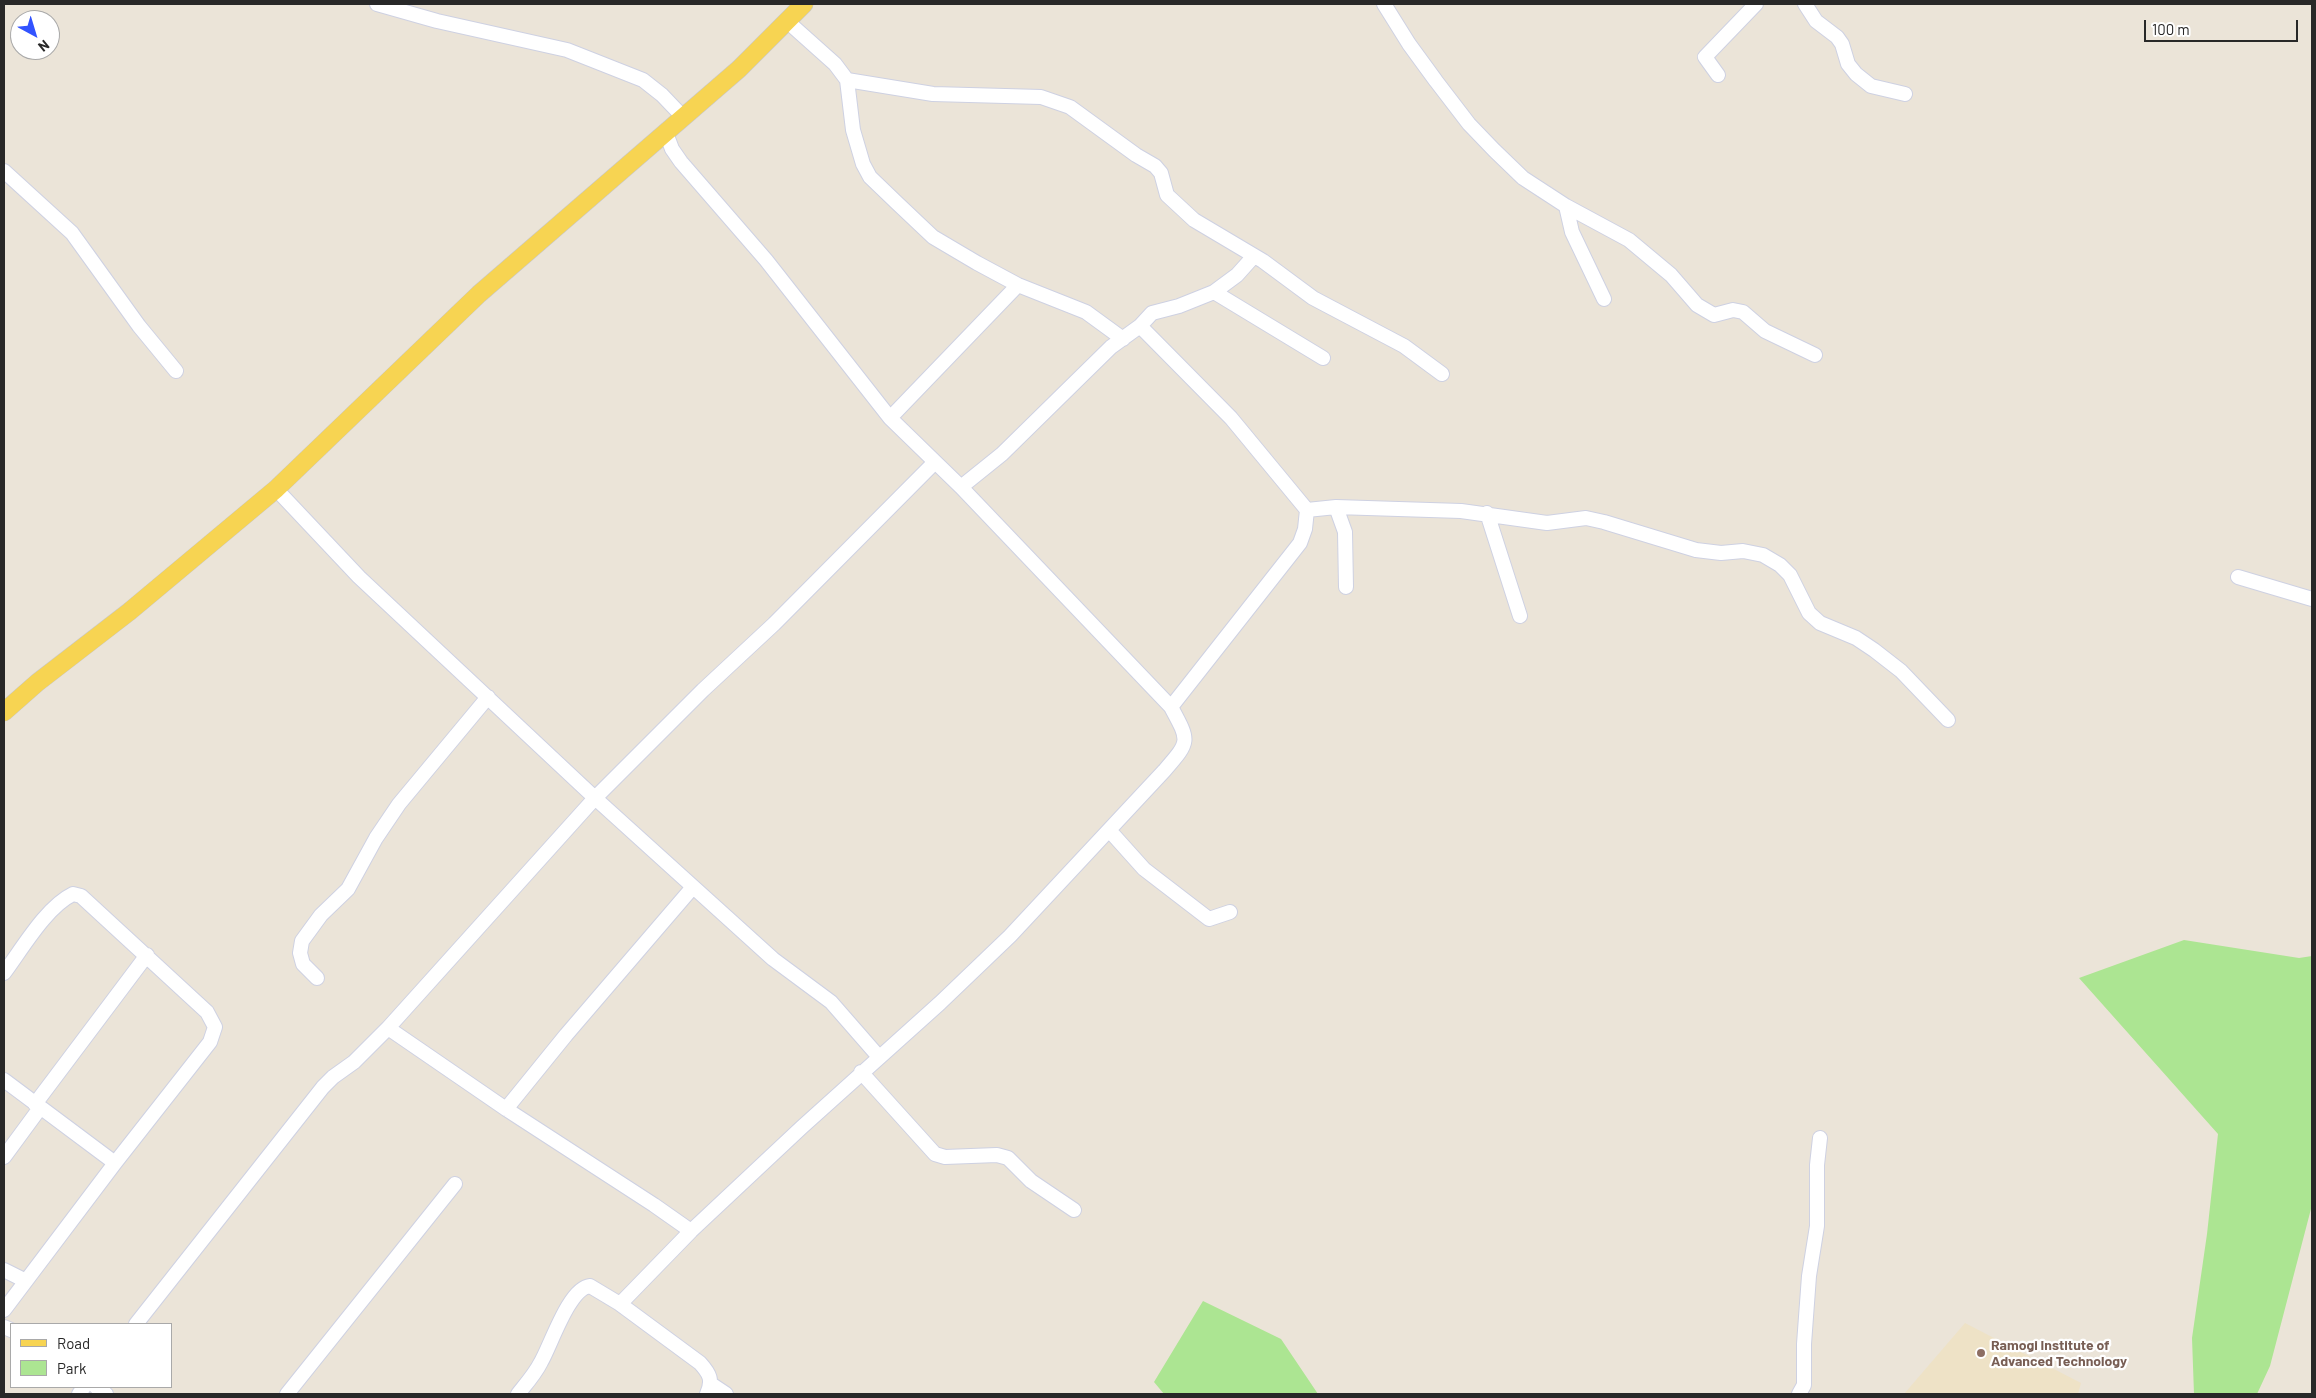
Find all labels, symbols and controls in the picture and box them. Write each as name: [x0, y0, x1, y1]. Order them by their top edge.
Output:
north arrow: [10, 10, 60, 60]
scale bar: [2146, 10, 2300, 42]
text: 100 m: [2152, 20, 2190, 38]
text: N: [35, 37, 53, 56]
legend: [10, 1323, 172, 1388]
text: Road: [57, 1334, 90, 1352]
place label: Ramogi Institute of Advanced Technology: [1991, 1337, 2127, 1370]
marker: Ramogi Institute of Advanced Technology: [1975, 1347, 1987, 1359]
text: Park: [57, 1359, 86, 1377]

